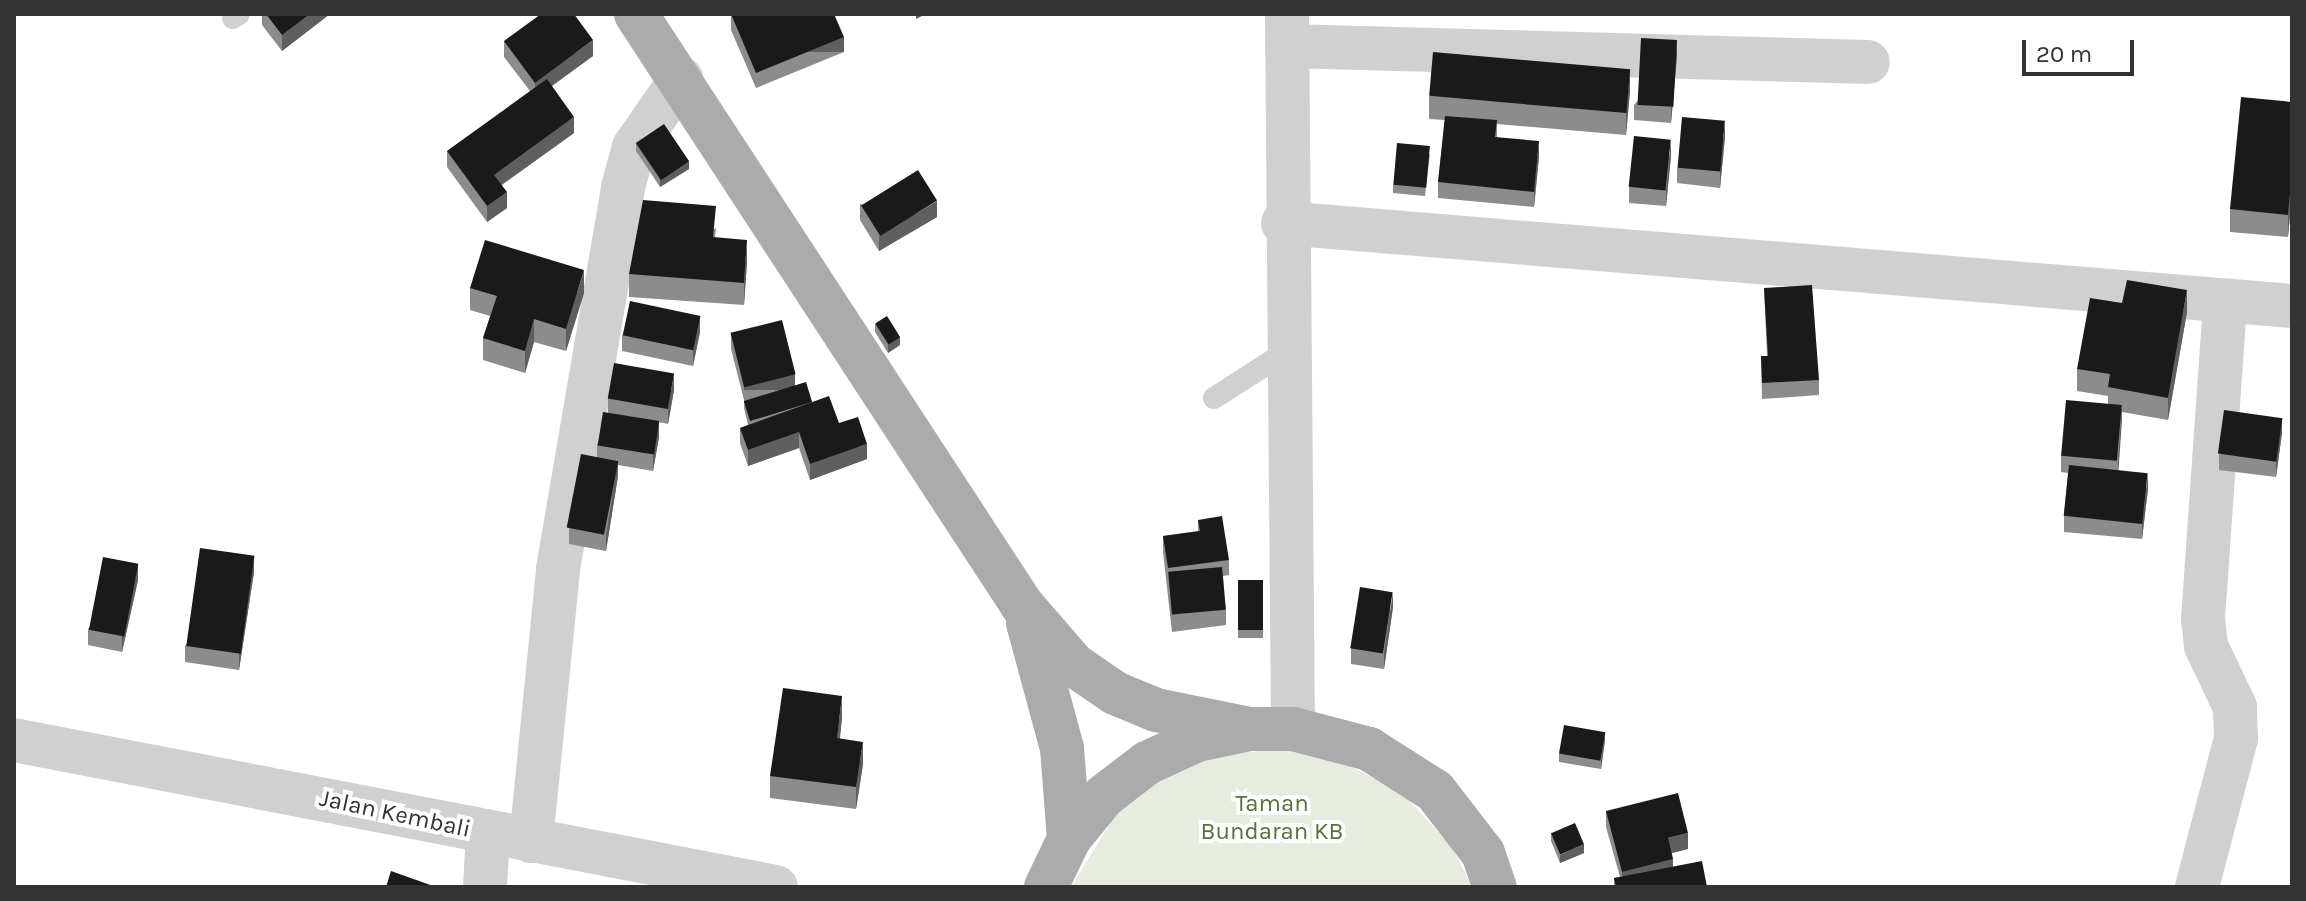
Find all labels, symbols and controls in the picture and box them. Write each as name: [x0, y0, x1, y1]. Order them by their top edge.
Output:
scale bar: [2026, 24, 2138, 74]
text: 20 m: [2036, 40, 2092, 68]
street label: Jalan Kembali: [317, 784, 473, 844]
park label: Taman Bundaran KB: [1201, 790, 1343, 846]

